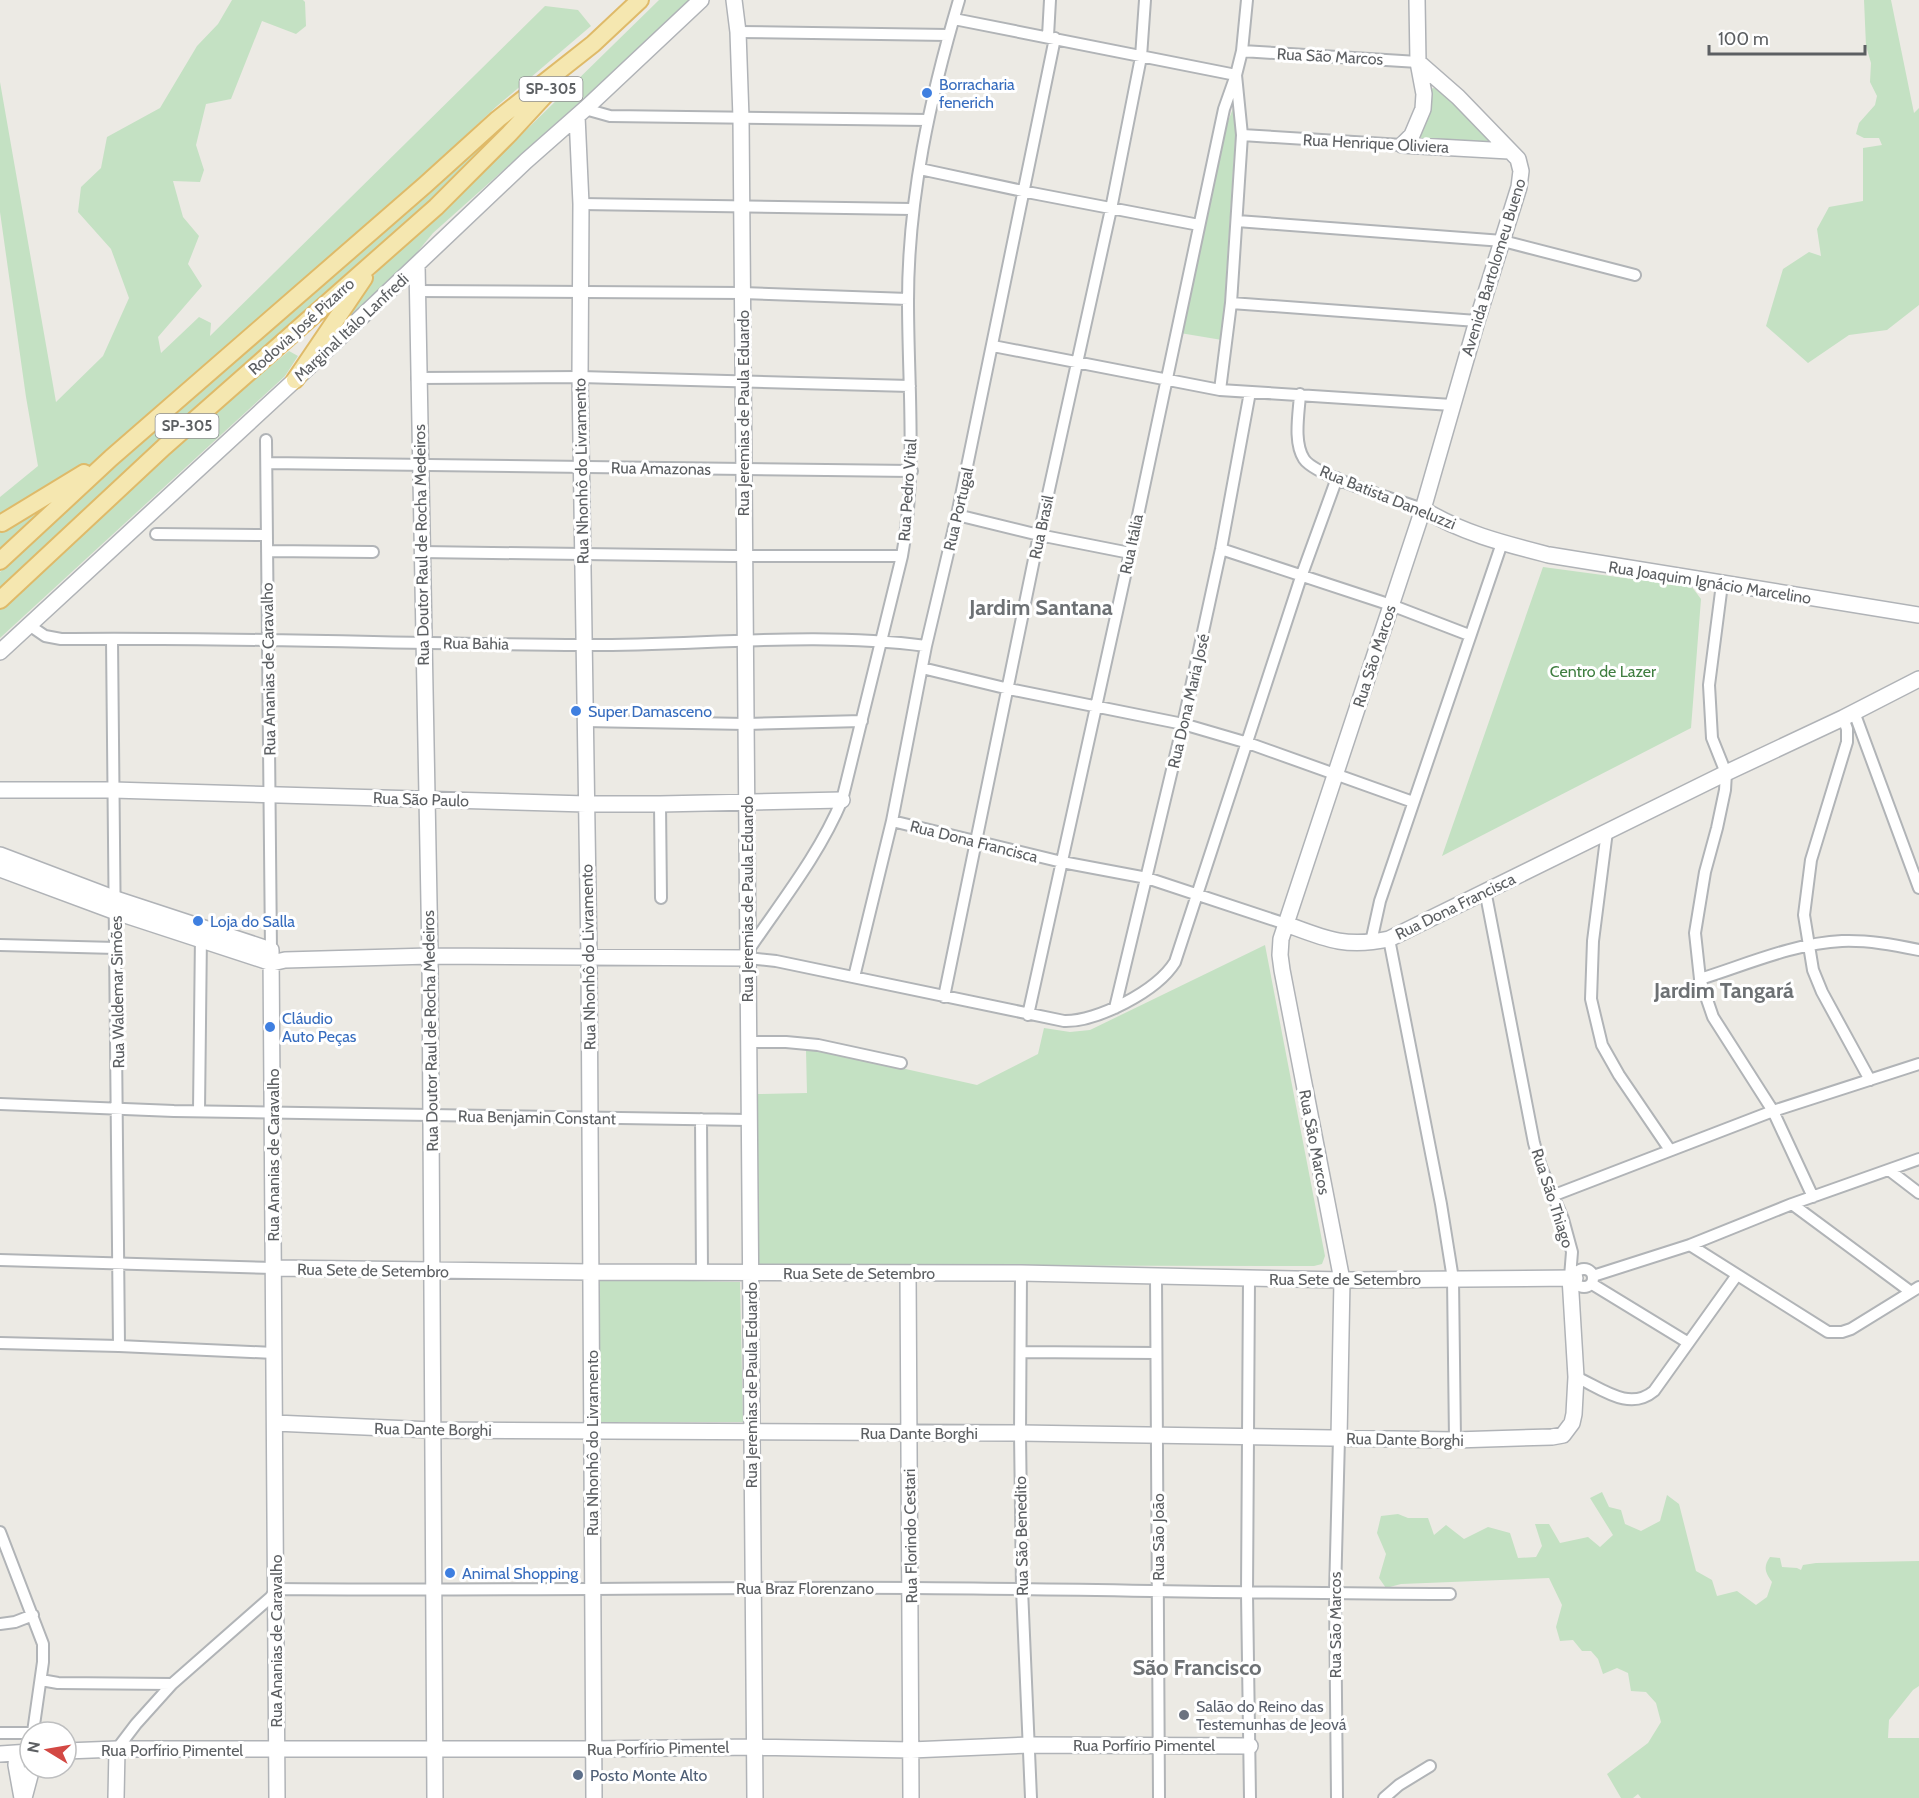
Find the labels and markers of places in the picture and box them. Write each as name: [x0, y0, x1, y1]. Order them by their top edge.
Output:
place label: Borracharia fenerich: [939, 75, 1015, 112]
marker: Borracharia fenerich: [920, 86, 934, 100]
place label: Super Damasceno: [588, 702, 712, 721]
marker: Super Damasceno: [569, 704, 583, 718]
place label: Loja do Salla: [210, 912, 295, 931]
marker: Loja do Salla: [191, 914, 205, 928]
place label: Cláudio Auto Peças: [282, 1009, 357, 1046]
marker: Cláudio Auto Peças: [263, 1020, 277, 1034]
place label: Animal Shopping: [462, 1564, 579, 1583]
marker: Animal Shopping: [443, 1566, 457, 1580]
place label: Salão do Reino das Testemunhas de Jeová: [1196, 1697, 1347, 1734]
marker: Salão do Reino das Testemunhas de Jeová: [1177, 1708, 1191, 1722]
place label: Posto Monte Alto: [590, 1766, 707, 1785]
marker: Posto Monte Alto: [571, 1768, 585, 1782]

